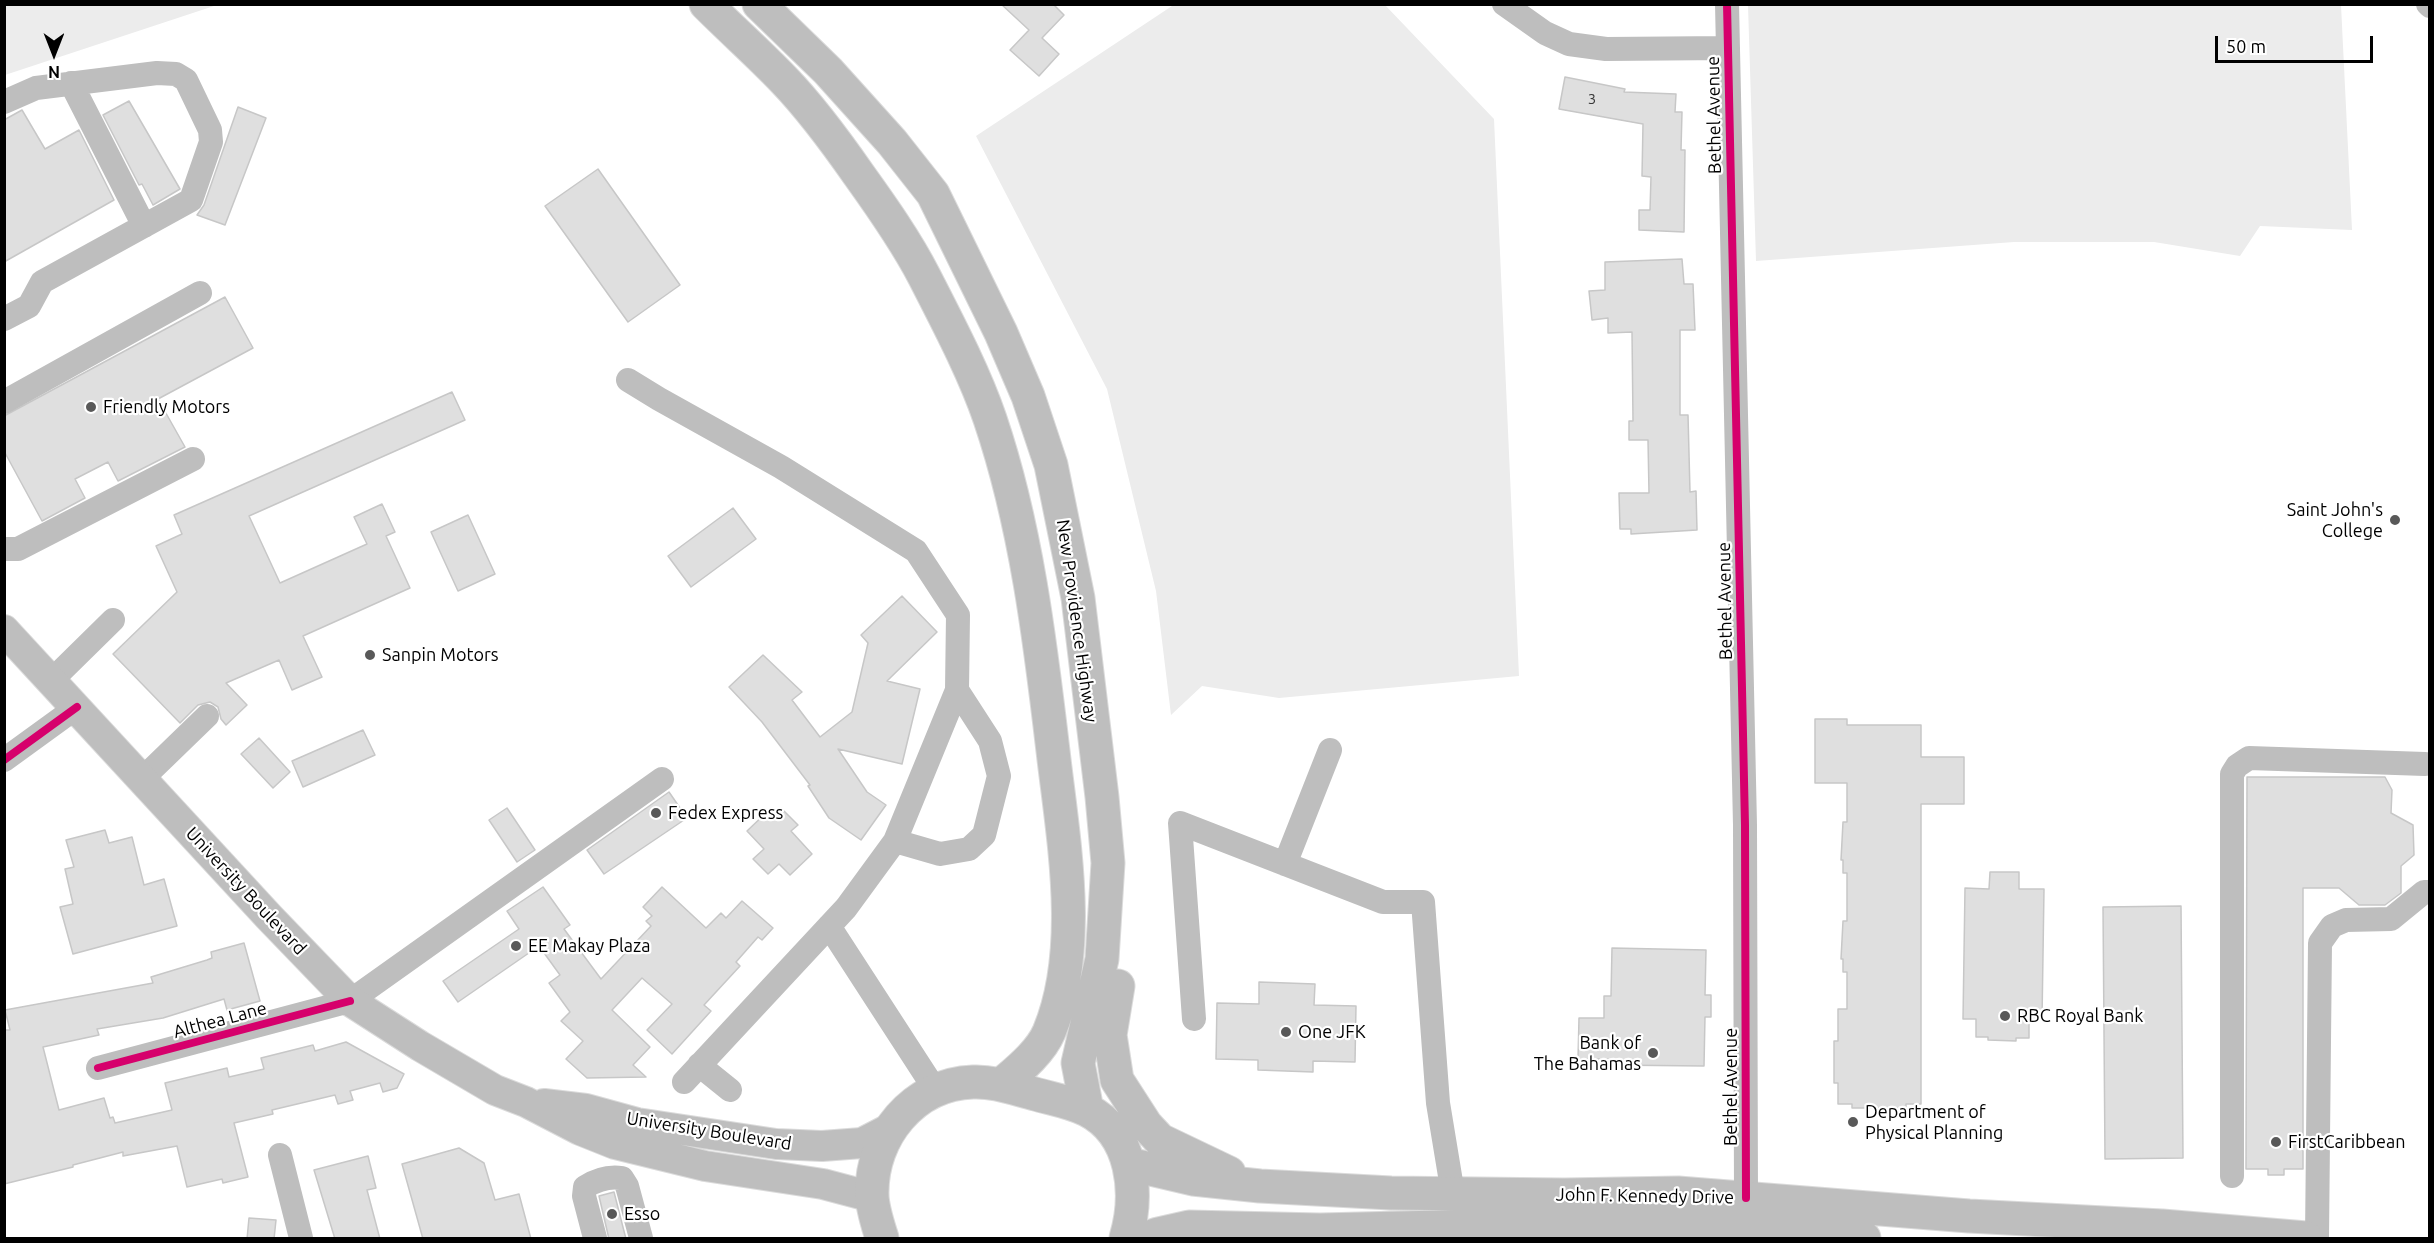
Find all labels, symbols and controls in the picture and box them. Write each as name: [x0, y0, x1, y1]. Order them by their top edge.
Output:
north arrow: [24, 24, 84, 84]
scale bar: [2218, 24, 2376, 62]
text: 50 m: [2226, 36, 2266, 56]
street label: Bethel Avenue: [1702, 56, 1726, 174]
text: N: [48, 63, 60, 81]
house number: 3: [1588, 90, 1596, 108]
place label: Friendly Motors: [103, 396, 230, 418]
marker: Friendly Motors: [84, 400, 98, 414]
place label: Saint John's College: [2287, 499, 2383, 542]
marker: Saint John's College: [2388, 513, 2402, 527]
street label: New Providence Highway: [1052, 518, 1102, 724]
street label: Bethel Avenue: [1713, 542, 1737, 660]
place label: Sanpin Motors: [382, 644, 499, 666]
marker: Sanpin Motors: [363, 648, 377, 662]
place label: Fedex Express: [668, 802, 783, 824]
marker: Fedex Express: [649, 806, 663, 820]
street label: University Boulevard: [181, 823, 311, 959]
place label: EE Makay Plaza: [528, 935, 651, 957]
marker: EE Makay Plaza: [509, 939, 523, 953]
street label: Althea Lane: [171, 997, 269, 1043]
place label: RBC Royal Bank: [2017, 1005, 2143, 1027]
marker: RBC Royal Bank: [1998, 1009, 2012, 1023]
place label: One JFK: [1298, 1021, 1366, 1043]
marker: One JFK: [1279, 1025, 1293, 1039]
street label: Bethel Avenue: [1720, 1028, 1742, 1146]
place label: Bank of The Bahamas: [1534, 1032, 1641, 1074]
marker: Bank of The Bahamas: [1646, 1046, 1660, 1060]
place label: Department of Physical Planning: [1865, 1101, 2003, 1144]
street label: University Boulevard: [625, 1107, 793, 1155]
marker: Department of Physical Planning: [1846, 1115, 1860, 1129]
place label: FirstCaribbean: [2288, 1131, 2406, 1153]
marker: FirstCaribbean: [2269, 1135, 2283, 1149]
street label: John F. Kennedy Drive: [1556, 1184, 1734, 1208]
place label: Esso: [624, 1203, 660, 1225]
marker: Esso: [605, 1207, 619, 1221]

